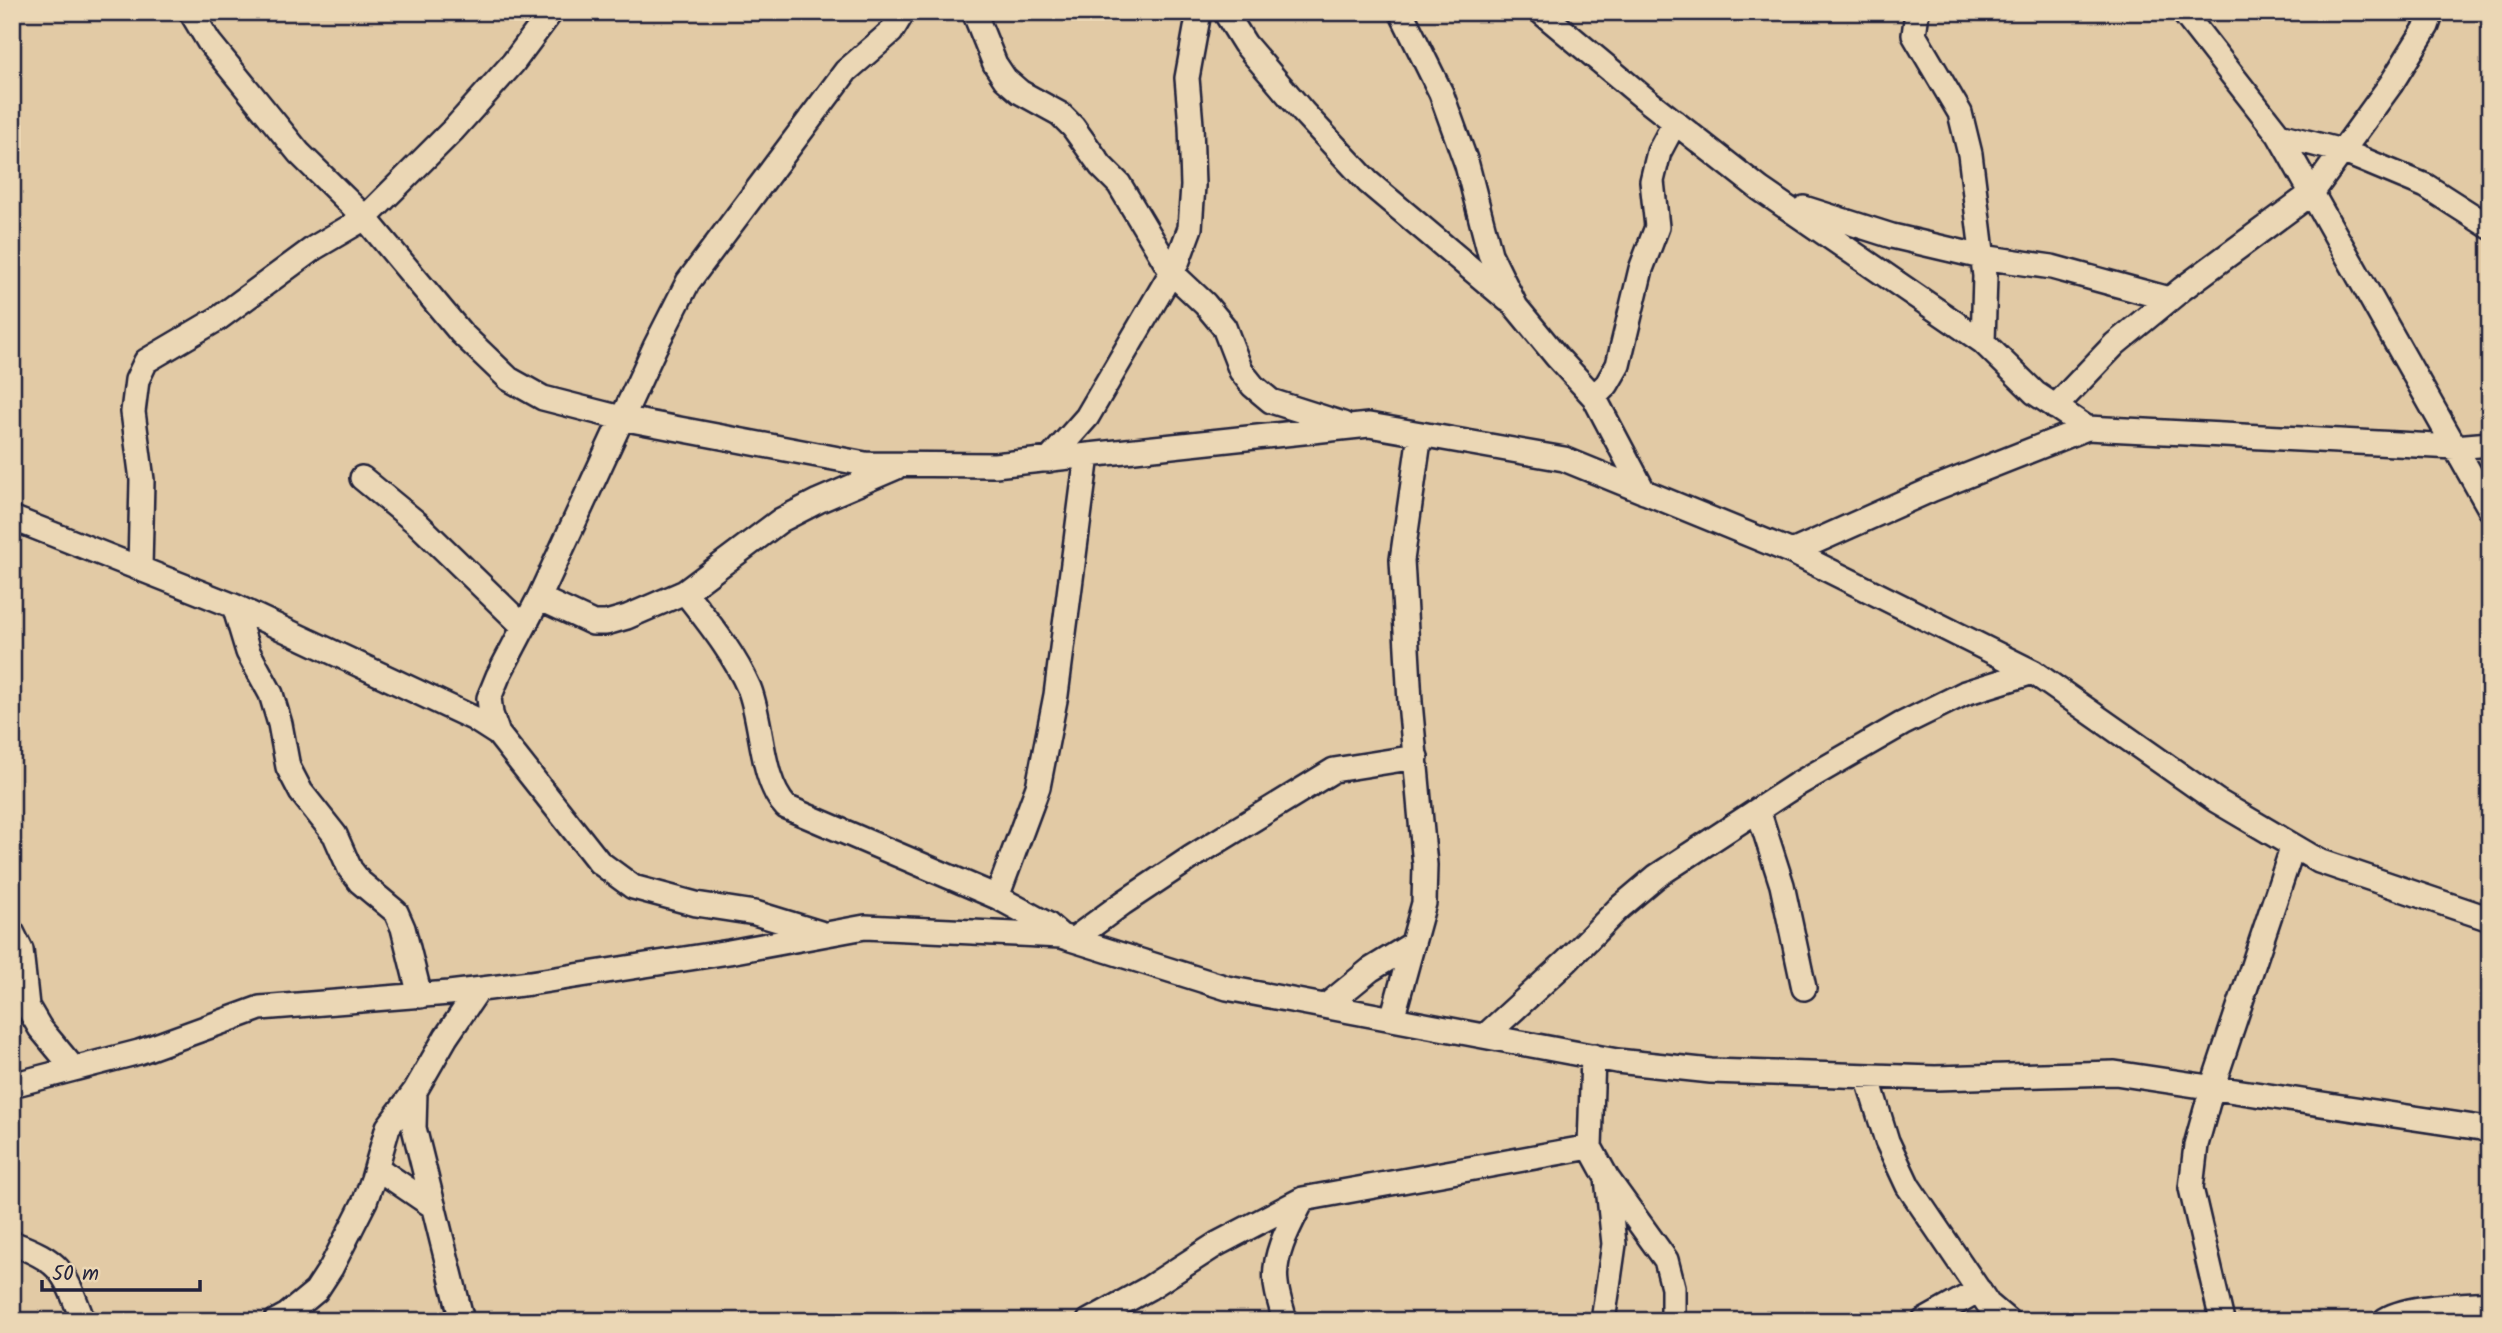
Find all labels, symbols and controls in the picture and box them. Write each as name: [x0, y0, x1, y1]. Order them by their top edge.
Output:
scale bar: [42, 1249, 200, 1293]
text: 50 m: [52, 1258, 99, 1291]

